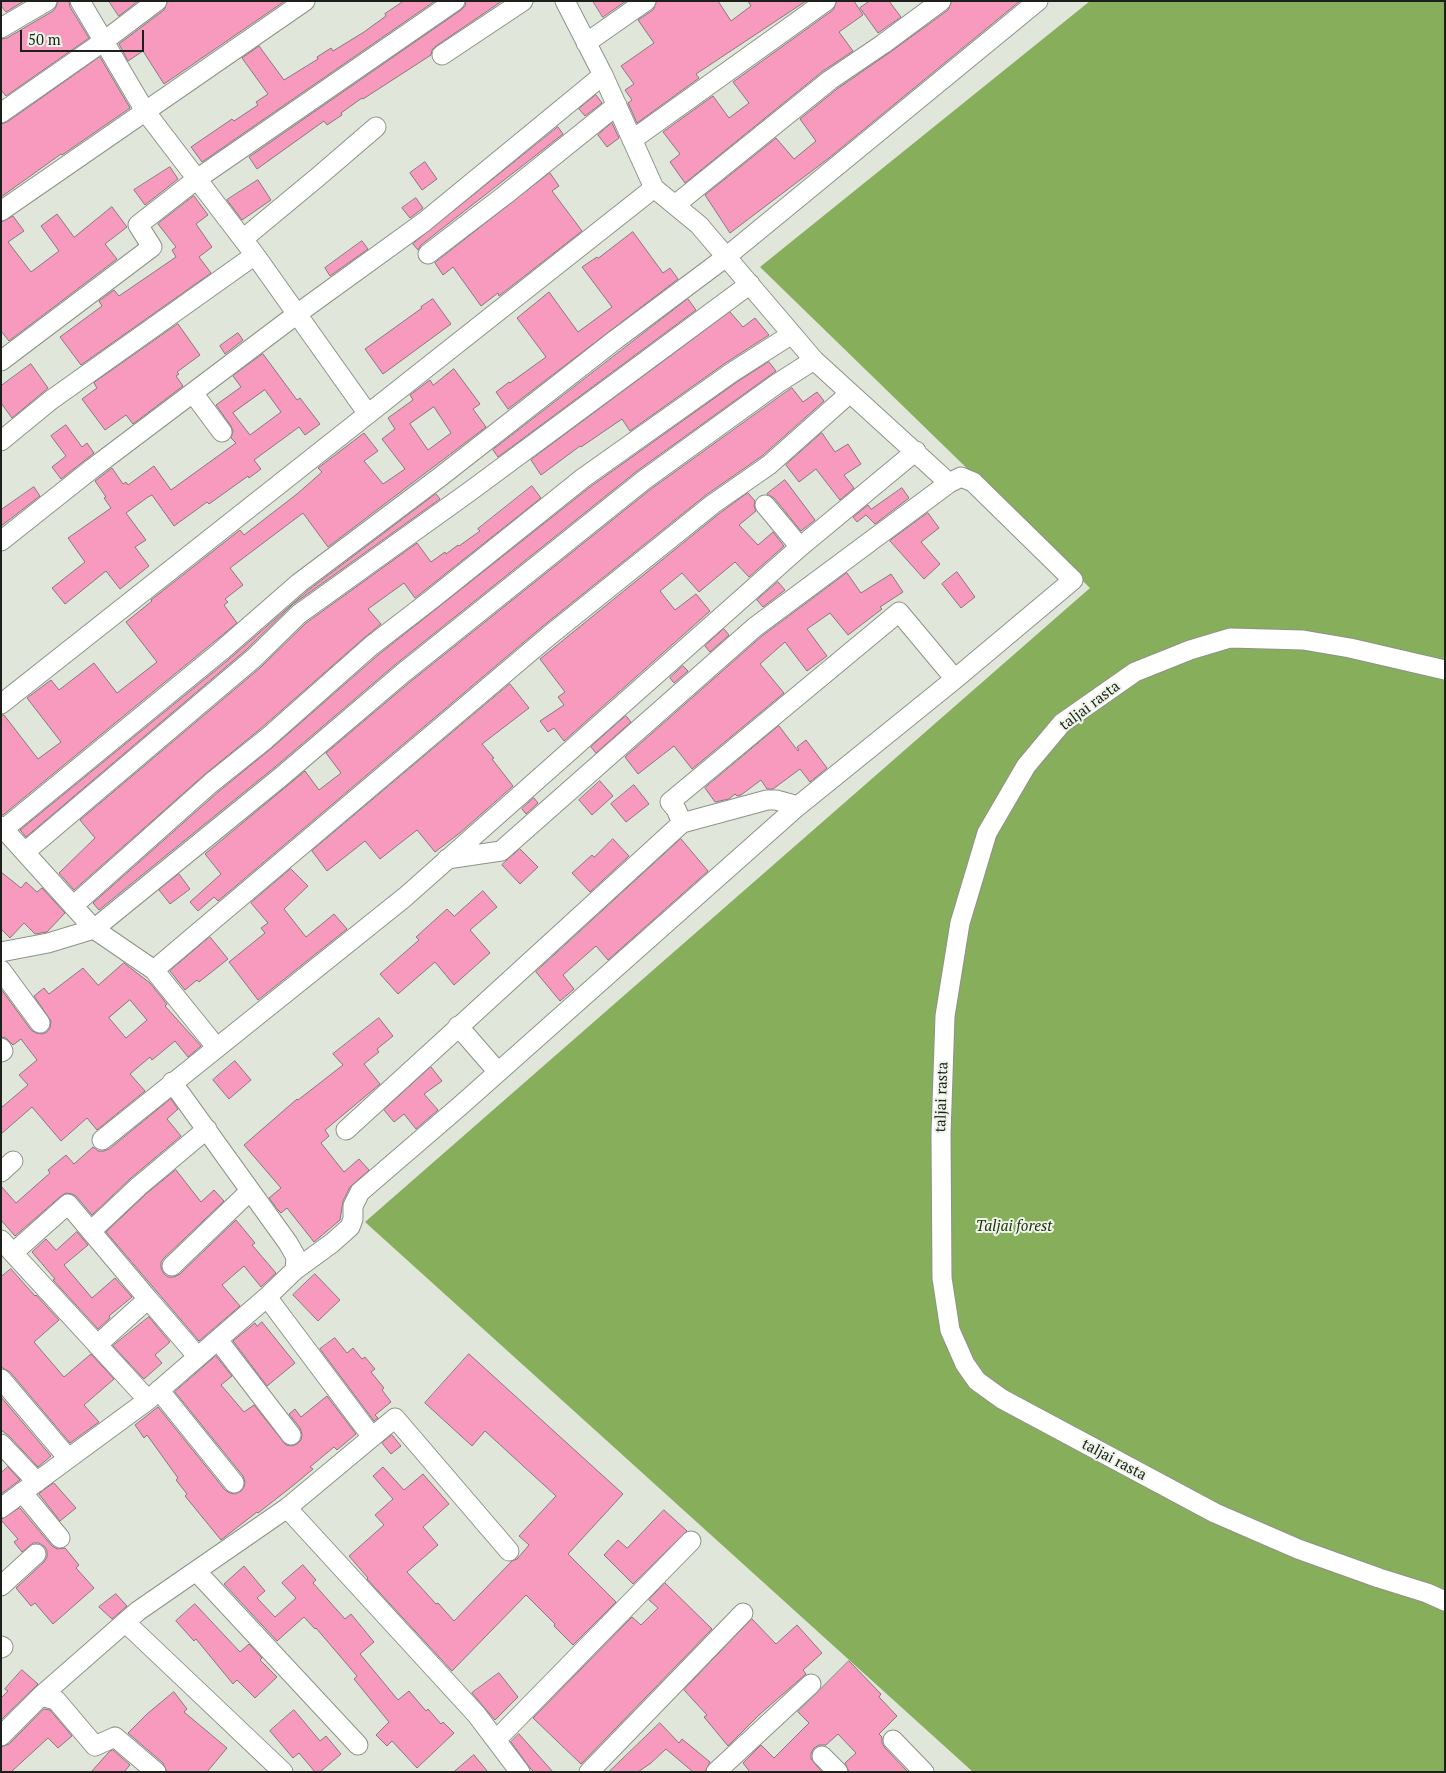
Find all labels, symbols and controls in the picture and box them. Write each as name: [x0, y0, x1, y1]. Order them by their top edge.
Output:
scale bar: [22, 20, 146, 52]
text: 50 m: [28, 29, 61, 49]
street label: taljai rasta: [1056, 678, 1124, 734]
street label: taljai rasta: [932, 1061, 952, 1133]
park label: Taljai forest: [976, 1218, 1052, 1236]
street label: taljai rasta: [1079, 1435, 1149, 1485]

